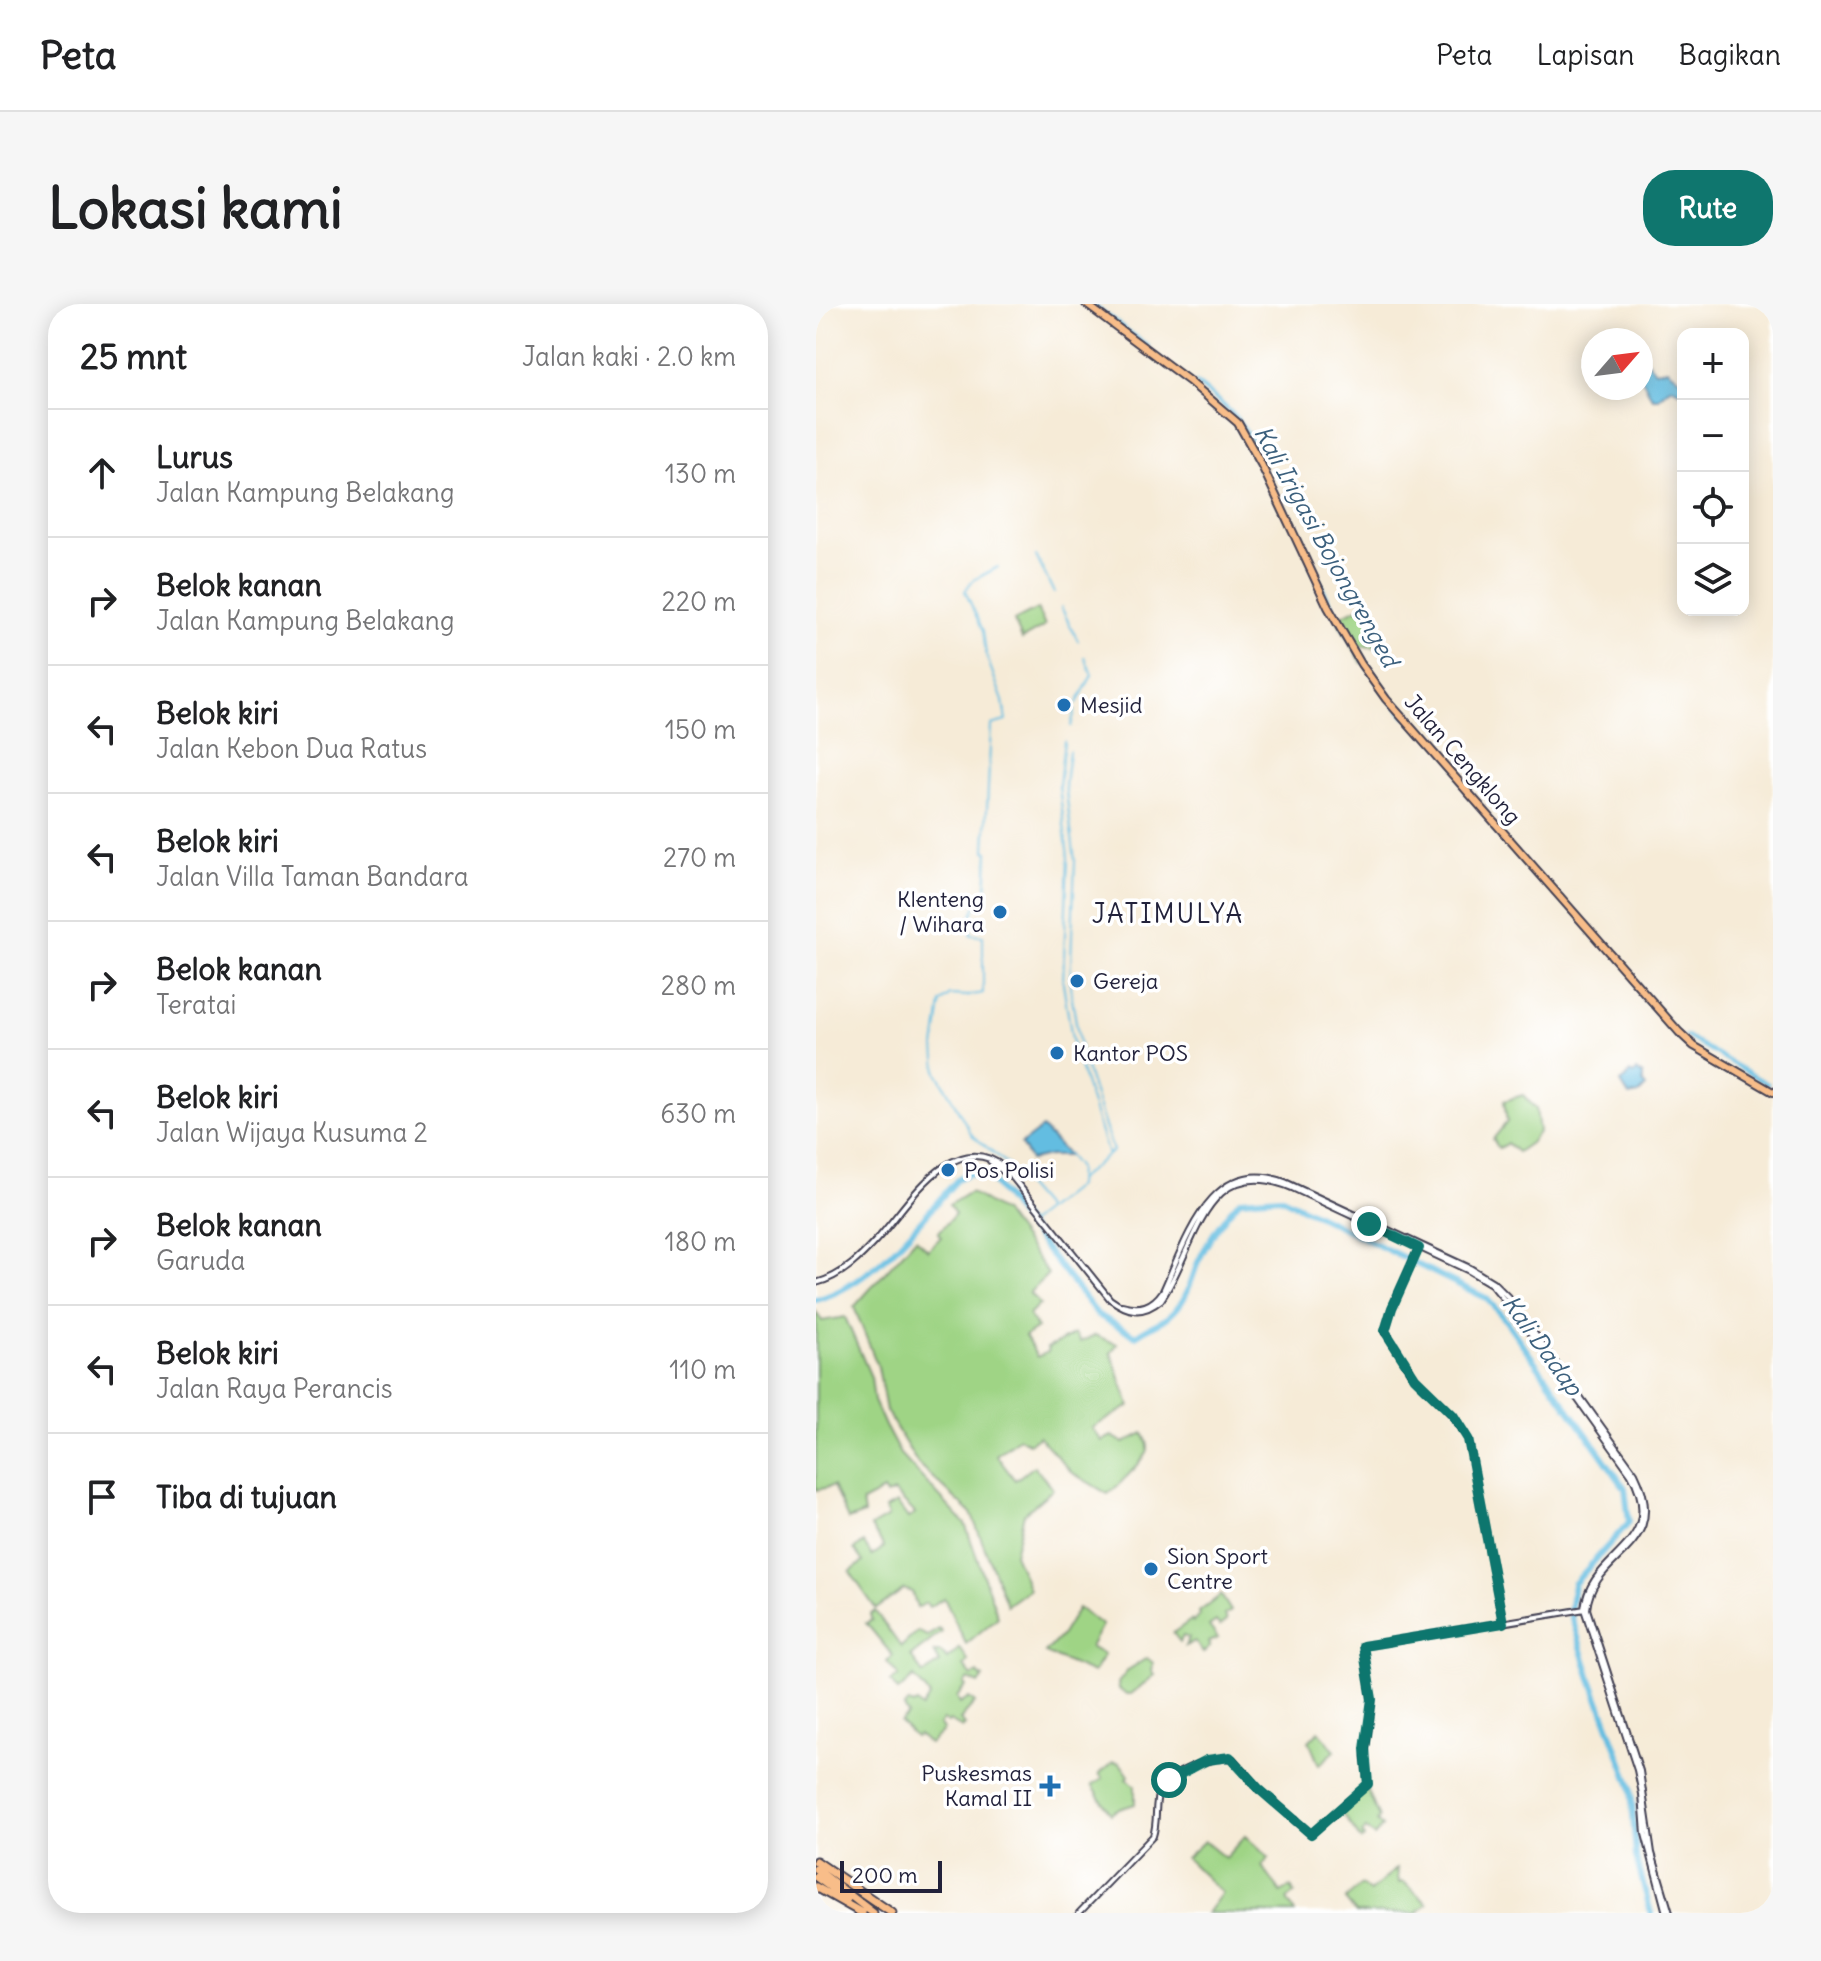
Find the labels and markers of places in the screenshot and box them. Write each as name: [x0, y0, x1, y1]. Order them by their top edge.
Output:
place label: Mesjid: [1080, 691, 1142, 719]
marker: Mesjid: [1055, 696, 1073, 714]
place label: Klenteng / Wihara: [897, 885, 984, 938]
marker: Klenteng / Wihara: [991, 903, 1009, 921]
place label: Gereja: [1093, 967, 1158, 995]
marker: Gereja: [1068, 972, 1086, 990]
place label: Kantor POS: [1073, 1039, 1188, 1067]
marker: Kantor POS: [1048, 1044, 1066, 1062]
place label: Pos Polisi: [964, 1156, 1054, 1184]
marker: Pos Polisi: [939, 1161, 957, 1179]
place label: Sion Sport Centre: [1167, 1542, 1268, 1595]
marker: Sion Sport Centre: [1142, 1560, 1160, 1578]
place label: Puskesmas Kamal II: [921, 1759, 1032, 1812]
marker: Puskesmas Kamal II: [1039, 1775, 1061, 1797]

